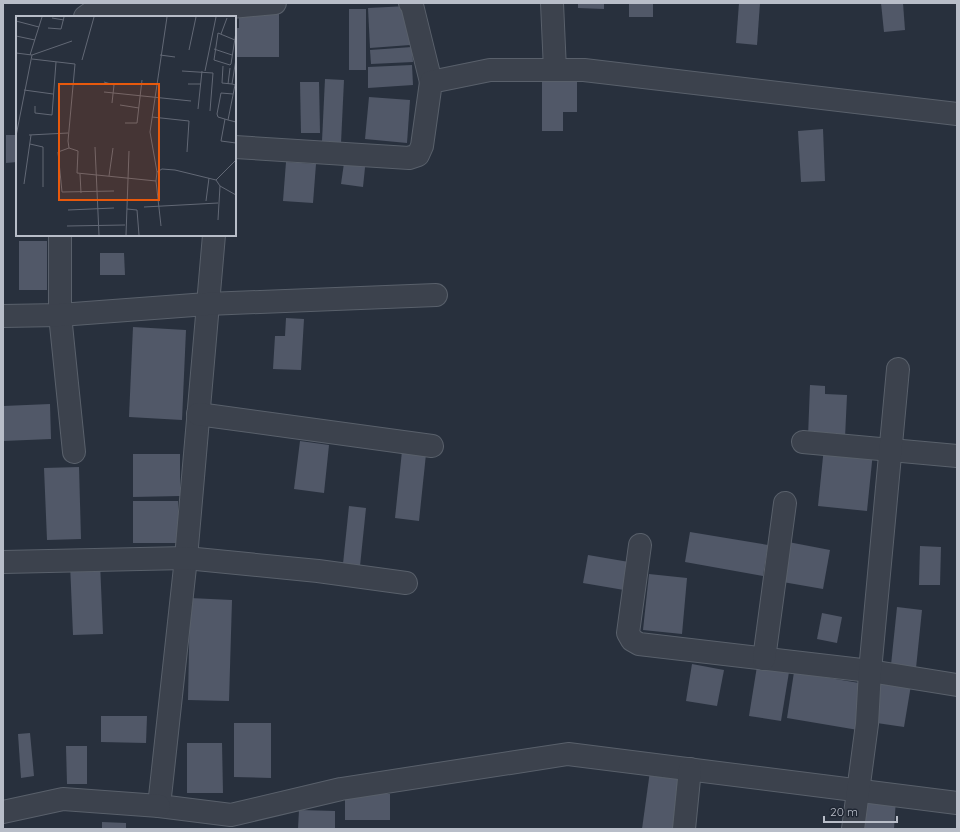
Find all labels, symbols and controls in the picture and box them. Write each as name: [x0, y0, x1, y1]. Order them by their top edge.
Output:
inset map: [16, 16, 236, 236]
scale bar: [824, 798, 897, 824]
text: 20 m: [830, 804, 858, 819]

